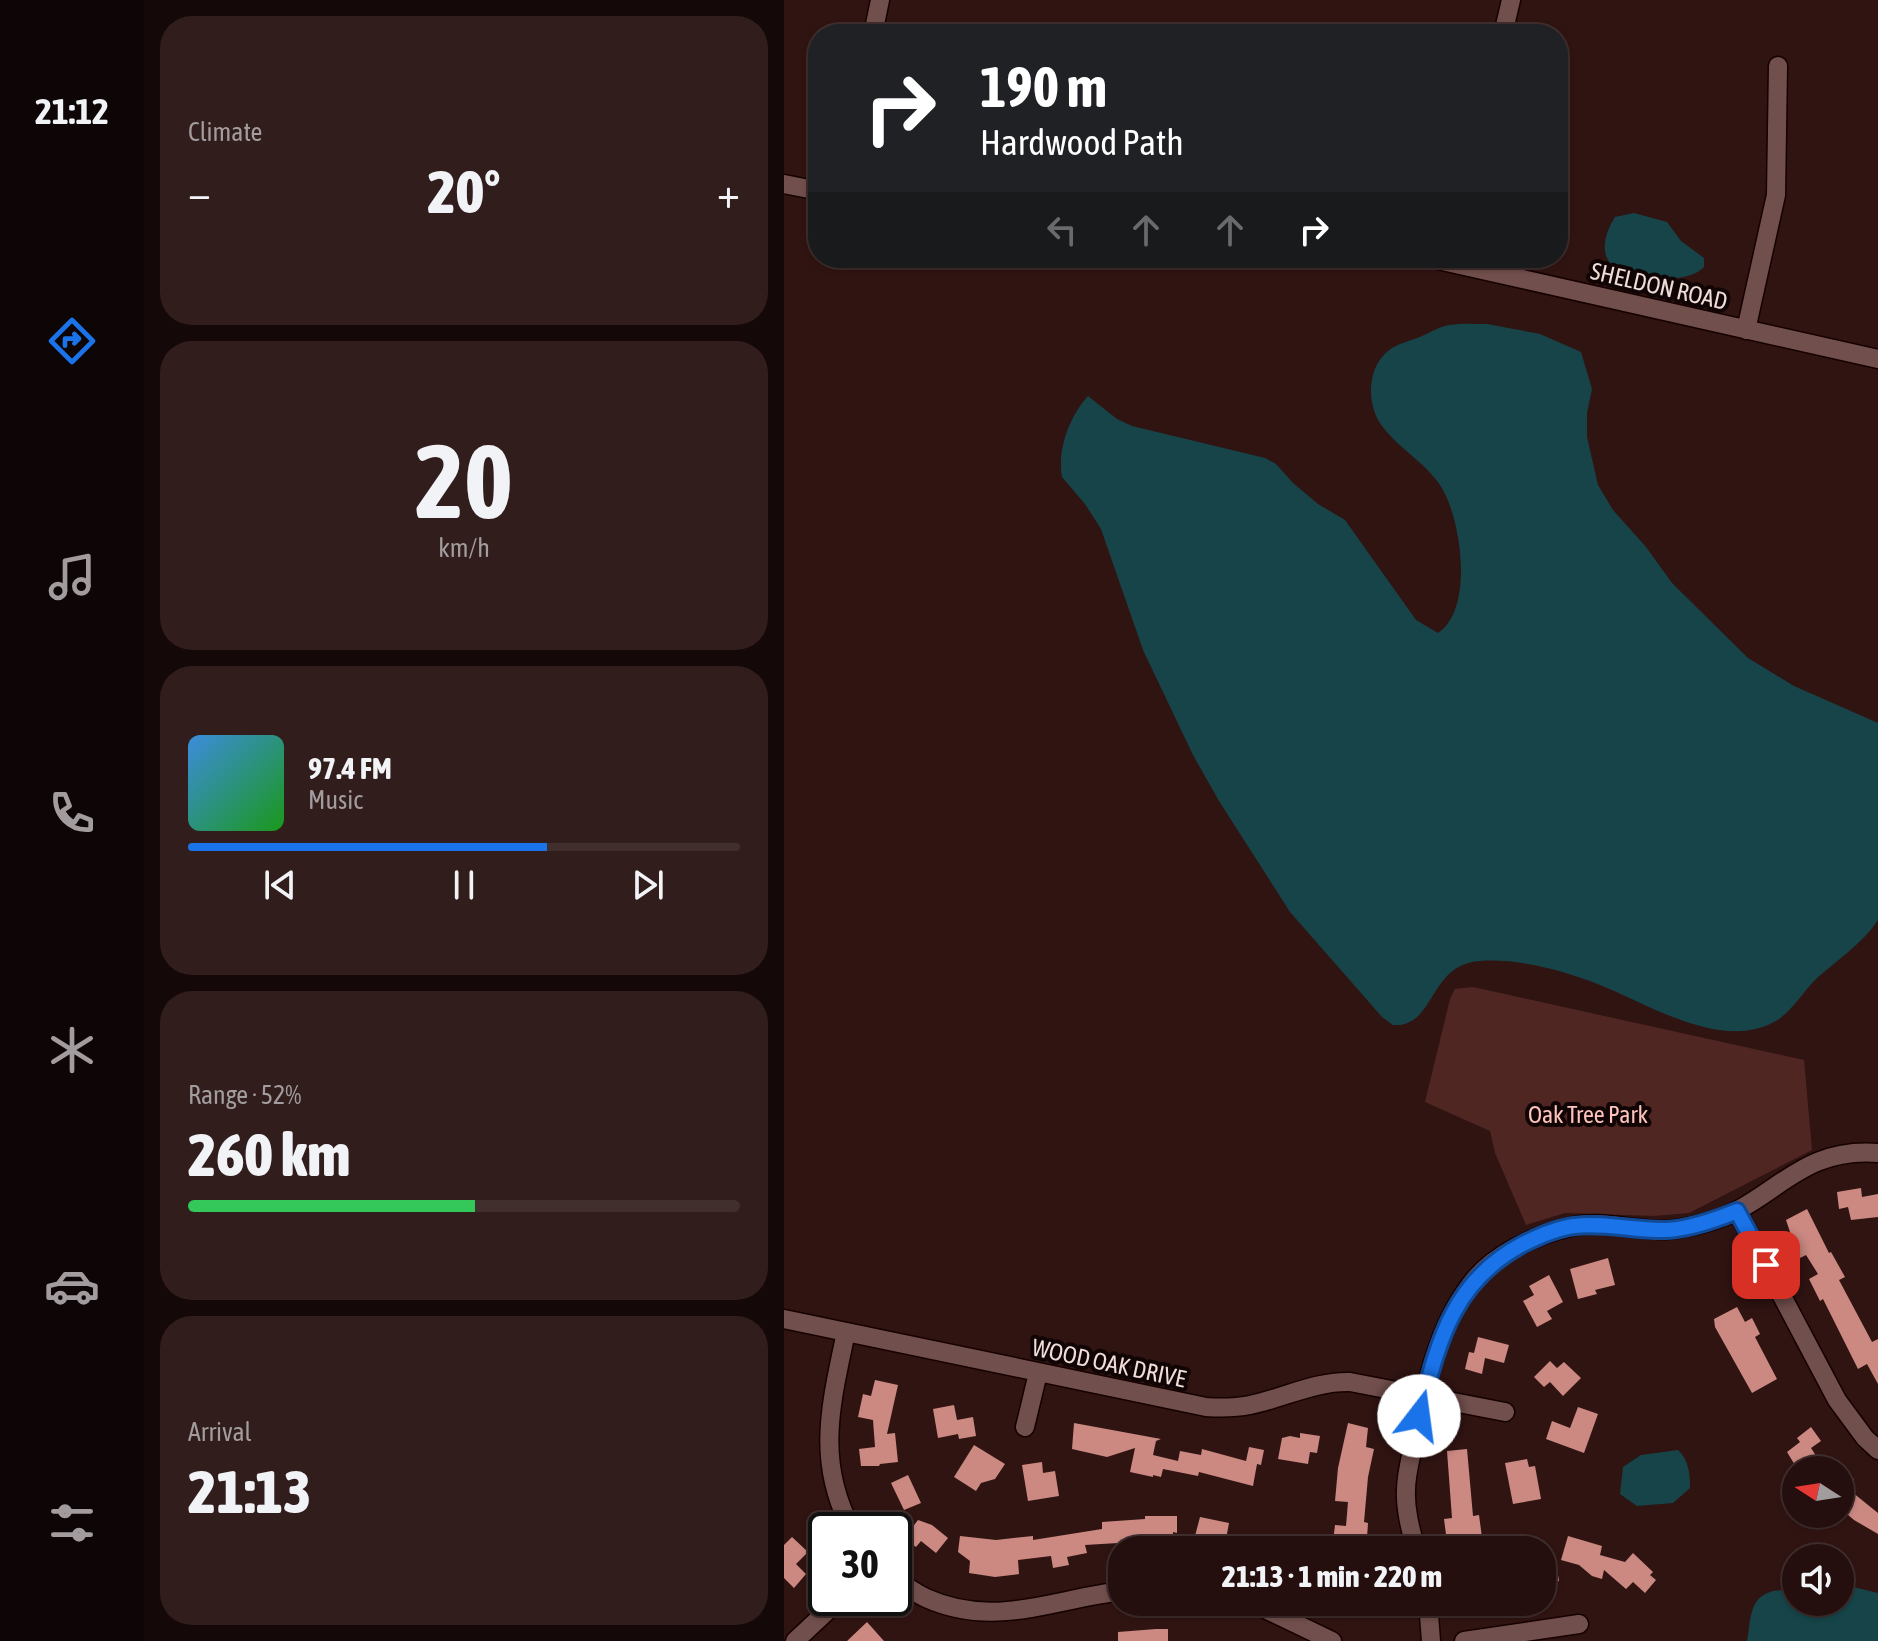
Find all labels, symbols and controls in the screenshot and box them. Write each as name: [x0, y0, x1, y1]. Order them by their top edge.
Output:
text: 190 m: [980, 55, 1107, 119]
icon: right: [848, 56, 952, 160]
text: 21:12: [35, 90, 109, 132]
text: Climate: [188, 117, 262, 147]
text: Hardwood Path: [980, 121, 1184, 163]
text: 20°: [428, 157, 500, 226]
text: −: [188, 167, 211, 217]
text: +: [717, 167, 740, 217]
icon: left: [1040, 208, 1084, 252]
icon: ahead: [1124, 208, 1168, 252]
icon: ahead: [1208, 208, 1252, 252]
icon: right: [1292, 208, 1336, 252]
street label: SHELDON ROAD: [1588, 257, 1730, 315]
icon: directions: [44, 313, 100, 369]
text: 20: [415, 421, 513, 540]
text: km/h: [438, 533, 490, 563]
icon: music: [44, 549, 100, 605]
text: 97.4 FM: [308, 751, 392, 785]
icon: phone: [44, 785, 100, 841]
text: Music: [308, 785, 363, 815]
icon: previous: [258, 863, 302, 907]
icon: pause: [442, 863, 486, 907]
icon: next: [626, 863, 670, 907]
icon: climate: [44, 1022, 100, 1078]
text: Range · 52%: [188, 1080, 301, 1110]
park label: Oak Tree Park: [1528, 1101, 1649, 1128]
text: 260 km: [188, 1120, 350, 1189]
pin: [1732, 1231, 1800, 1299]
icon: arrive: [1744, 1243, 1788, 1287]
icon: car: [44, 1258, 100, 1314]
street label: WOOD OAK DRIVE: [1030, 1334, 1188, 1392]
position arrow: [1377, 1374, 1461, 1458]
text: Arrival: [188, 1417, 252, 1447]
north arrow: [1782, 1456, 1854, 1528]
map controls: [1782, 1456, 1854, 1616]
text: 21:13: [188, 1457, 311, 1526]
icon: filters: [44, 1495, 100, 1551]
speed limit sign: 30: [808, 1512, 912, 1616]
button: sound: [1782, 1544, 1854, 1616]
text: 21:13 · 1 min · 220 m: [1222, 1559, 1442, 1593]

